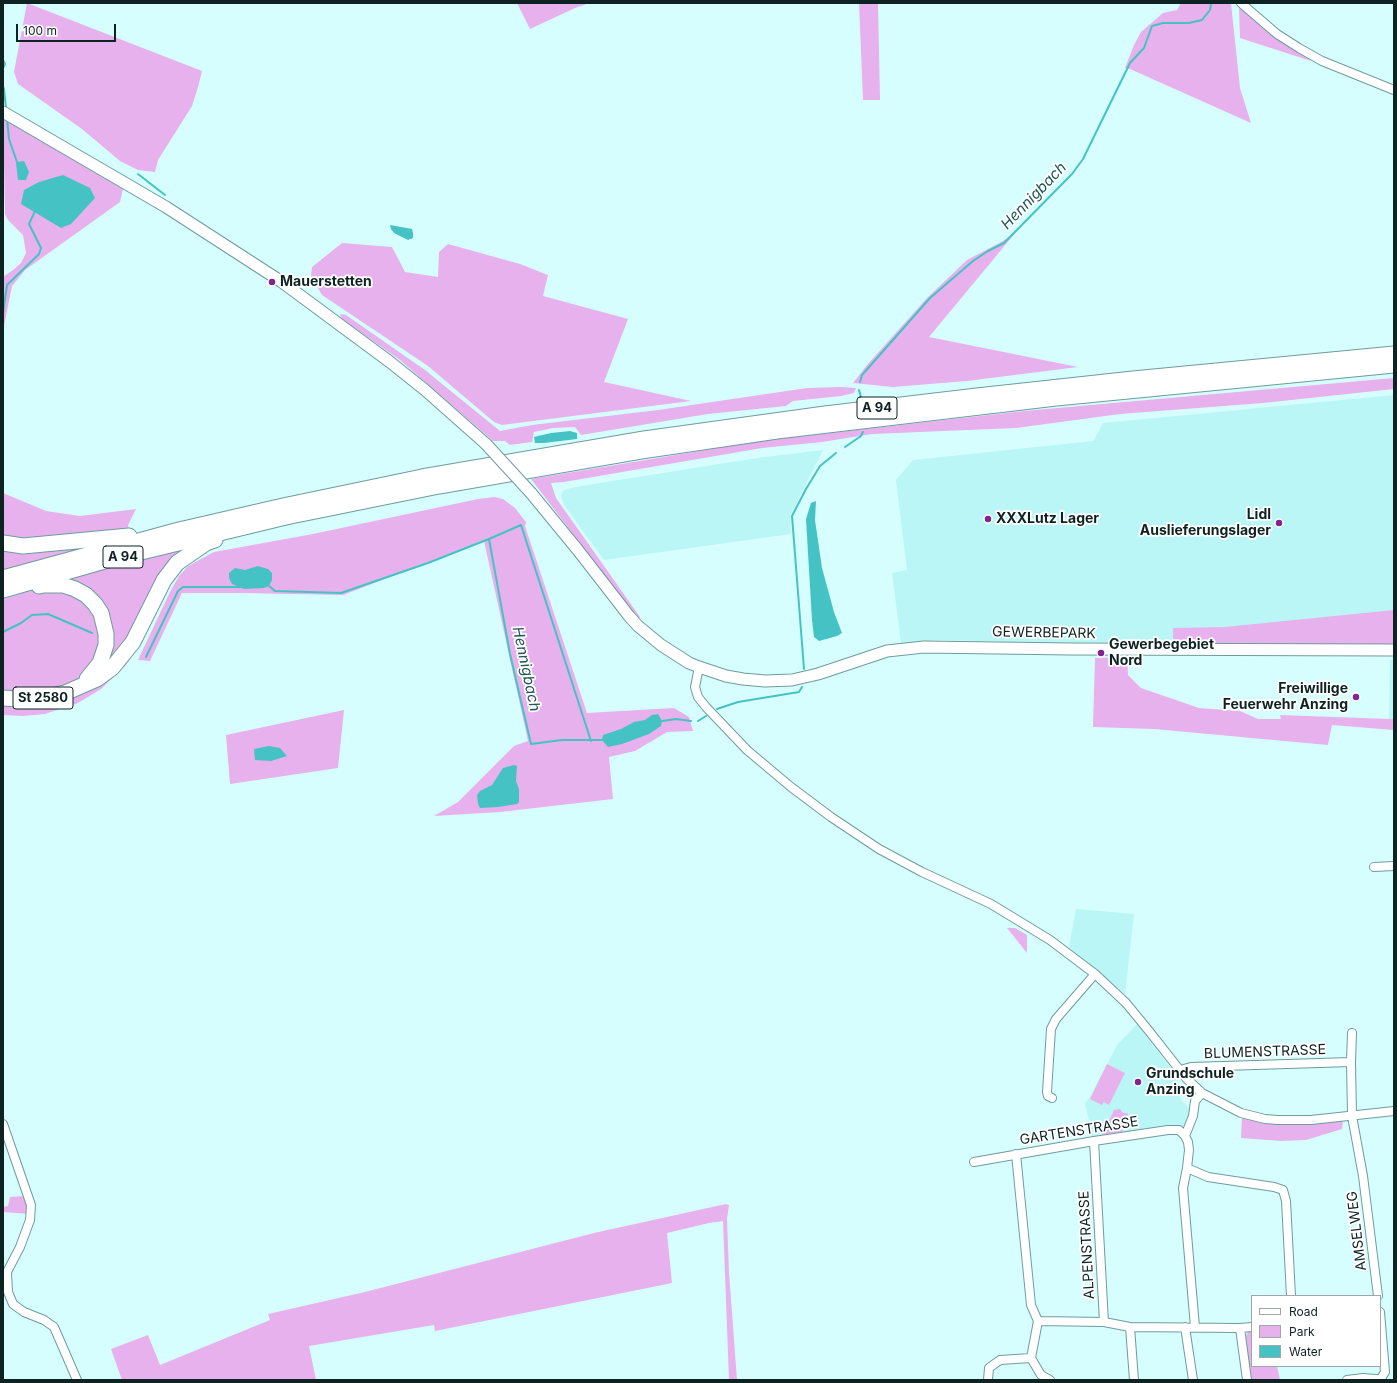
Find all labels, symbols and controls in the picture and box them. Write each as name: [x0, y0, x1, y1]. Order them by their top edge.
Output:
scale bar: [18, 16, 118, 42]
text: 100 m: [23, 23, 57, 38]
water label: Hennigbach: [998, 159, 1070, 233]
place label: Mauerstetten: [280, 274, 372, 290]
marker: Mauerstetten: [267, 277, 277, 287]
road number: A 94: [857, 397, 897, 419]
place label: Lidl Auslieferungslager: [1140, 507, 1271, 540]
place label: XXXLutz Lager: [996, 511, 1099, 527]
marker: XXXLutz Lager: [983, 514, 993, 524]
marker: Lidl Auslieferungslager: [1274, 518, 1284, 528]
road number: A 94: [103, 546, 143, 568]
street label: GEWERBEPARK: [992, 624, 1096, 642]
water label: Hennigbach: [508, 625, 544, 713]
place label: Gewerbegebiet Nord: [1109, 637, 1214, 670]
marker: Gewerbegebiet Nord: [1096, 648, 1106, 658]
place label: Freiwillige Feuerwehr Anzing: [1223, 681, 1348, 714]
road number: St 2580: [13, 687, 73, 709]
marker: Freiwillige Feuerwehr Anzing: [1351, 692, 1361, 702]
street label: BLUMENSTRASSE: [1204, 1041, 1326, 1063]
place label: Grundschule Anzing: [1146, 1066, 1234, 1098]
marker: Grundschule Anzing: [1133, 1077, 1143, 1087]
street label: GARTENSTRASSE: [1018, 1113, 1140, 1149]
street label: ALPENSTRASSE: [1076, 1190, 1098, 1300]
street label: AMSELWEG: [1344, 1190, 1370, 1272]
legend: [1251, 1295, 1381, 1367]
text: Road: [1289, 1304, 1318, 1319]
text: Park: [1289, 1324, 1315, 1339]
text: Water: [1289, 1344, 1322, 1359]

